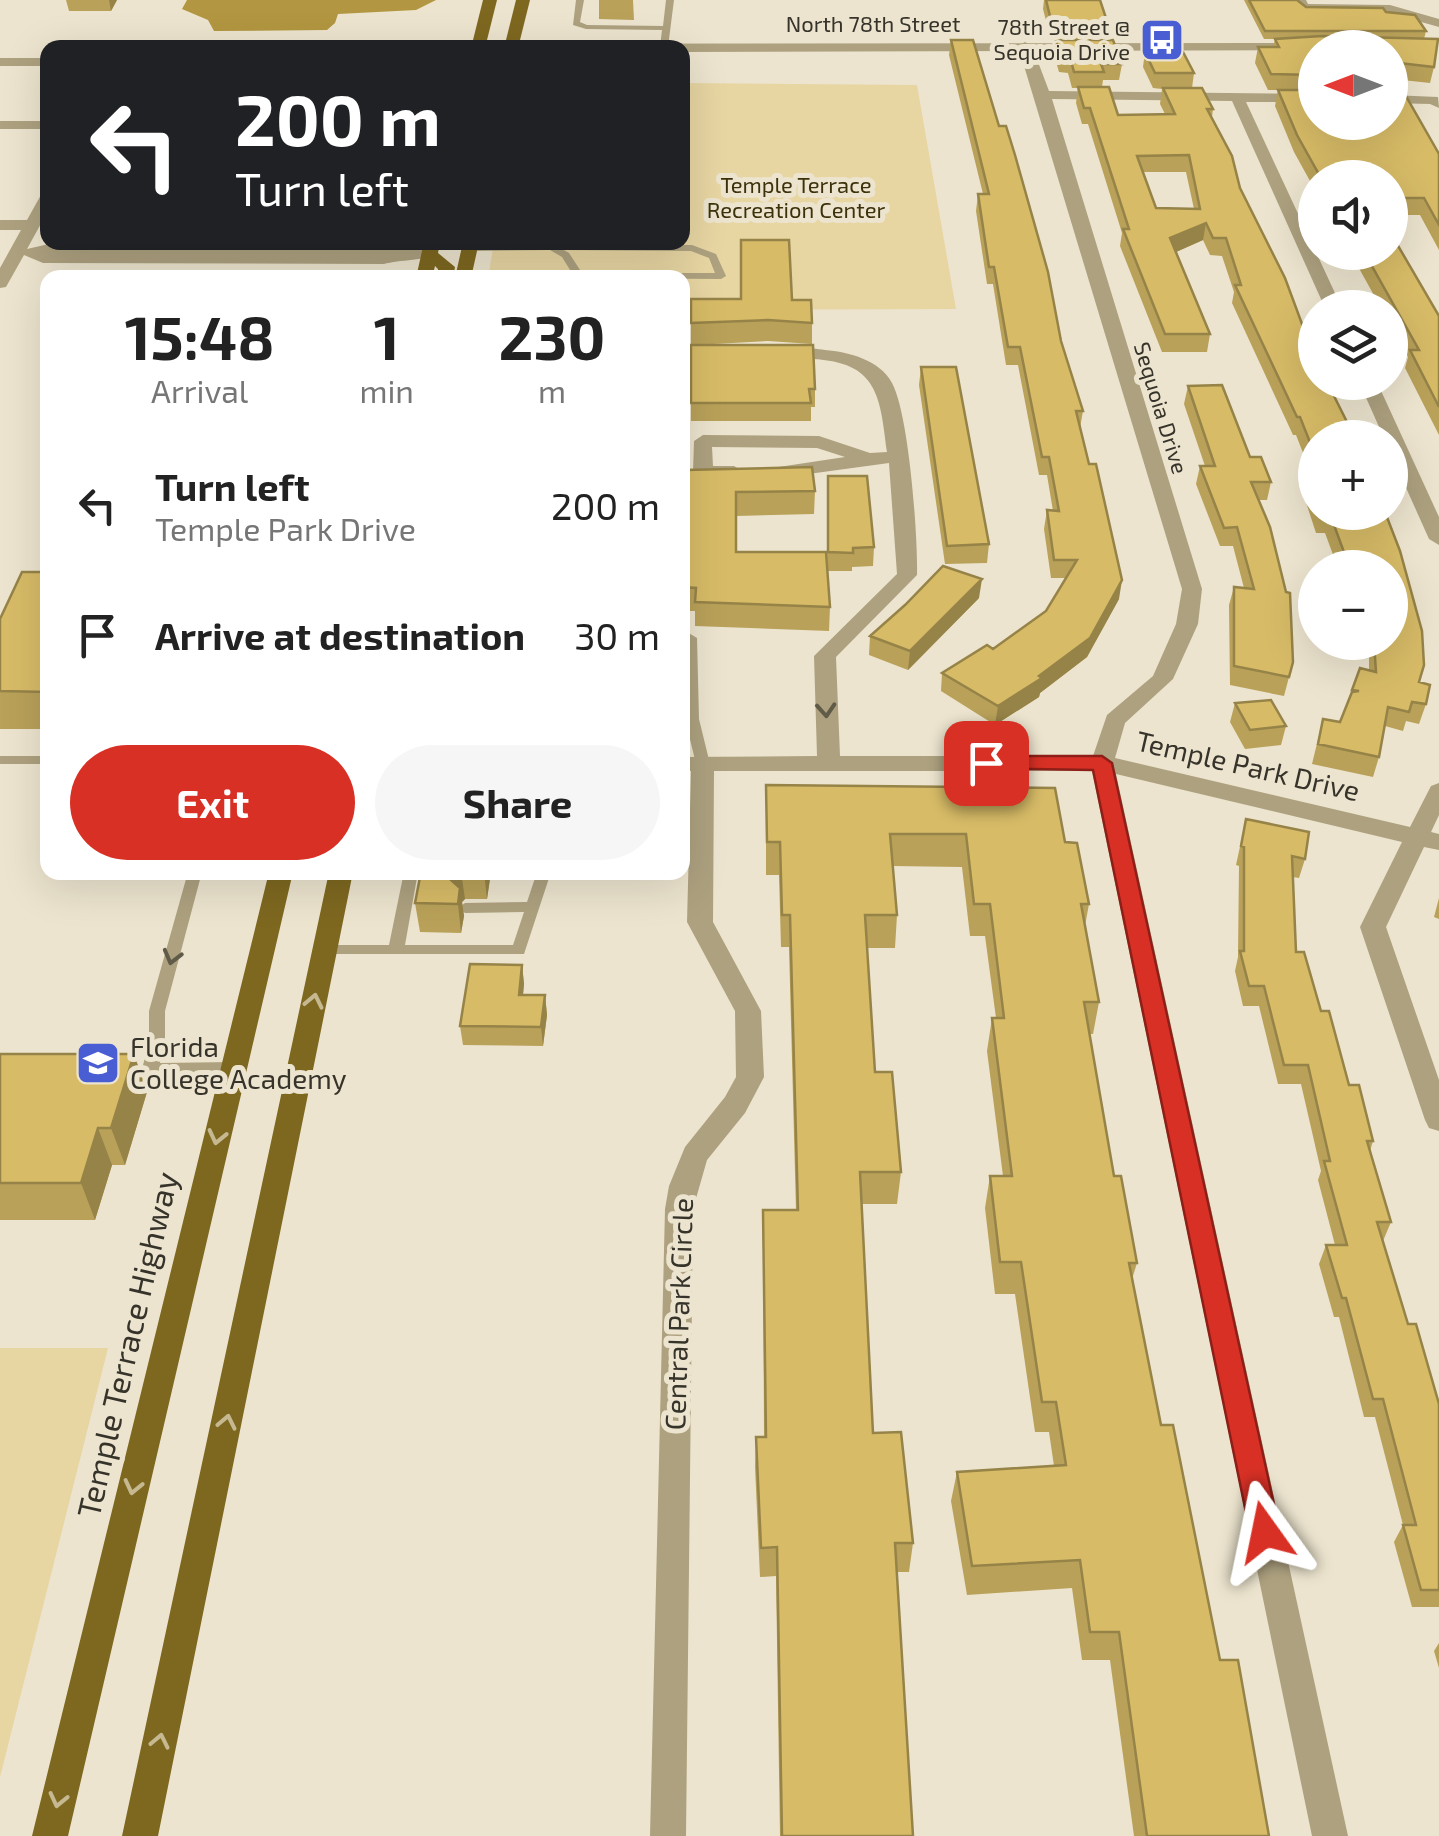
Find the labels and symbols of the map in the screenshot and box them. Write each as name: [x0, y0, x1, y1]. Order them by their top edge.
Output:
street label: North 78th Street: [786, 10, 960, 36]
place label: 78th Street @ Sequoia Drive: [994, 13, 1130, 64]
bus stop icon: 78th Street @ Sequoia Drive: [1139, 17, 1185, 63]
north arrow: [1298, 30, 1408, 140]
park label: Temple Terrace Recreation Center: [707, 171, 886, 222]
street label: Sequoia Drive: [1130, 339, 1194, 477]
one-way arrow: [815, 702, 836, 718]
pin: [944, 721, 1029, 806]
street label: Temple Park Drive: [1133, 723, 1363, 807]
one-way arrow: [163, 947, 184, 964]
one-way arrow: [303, 993, 324, 1010]
place label: Florida College Academy: [130, 1029, 347, 1095]
school or university icon: Florida College Academy: [75, 1040, 121, 1086]
one-way arrow: [208, 1128, 229, 1145]
street label: Temple Terrace Highway: [68, 1168, 184, 1521]
street label: Central Park Circle: [657, 1197, 699, 1431]
one-way arrow: [215, 1414, 236, 1431]
one-way arrow: [124, 1478, 145, 1495]
position arrow: [1213, 1480, 1317, 1584]
one-way arrow: [149, 1732, 170, 1749]
one-way arrow: [49, 1791, 70, 1808]

